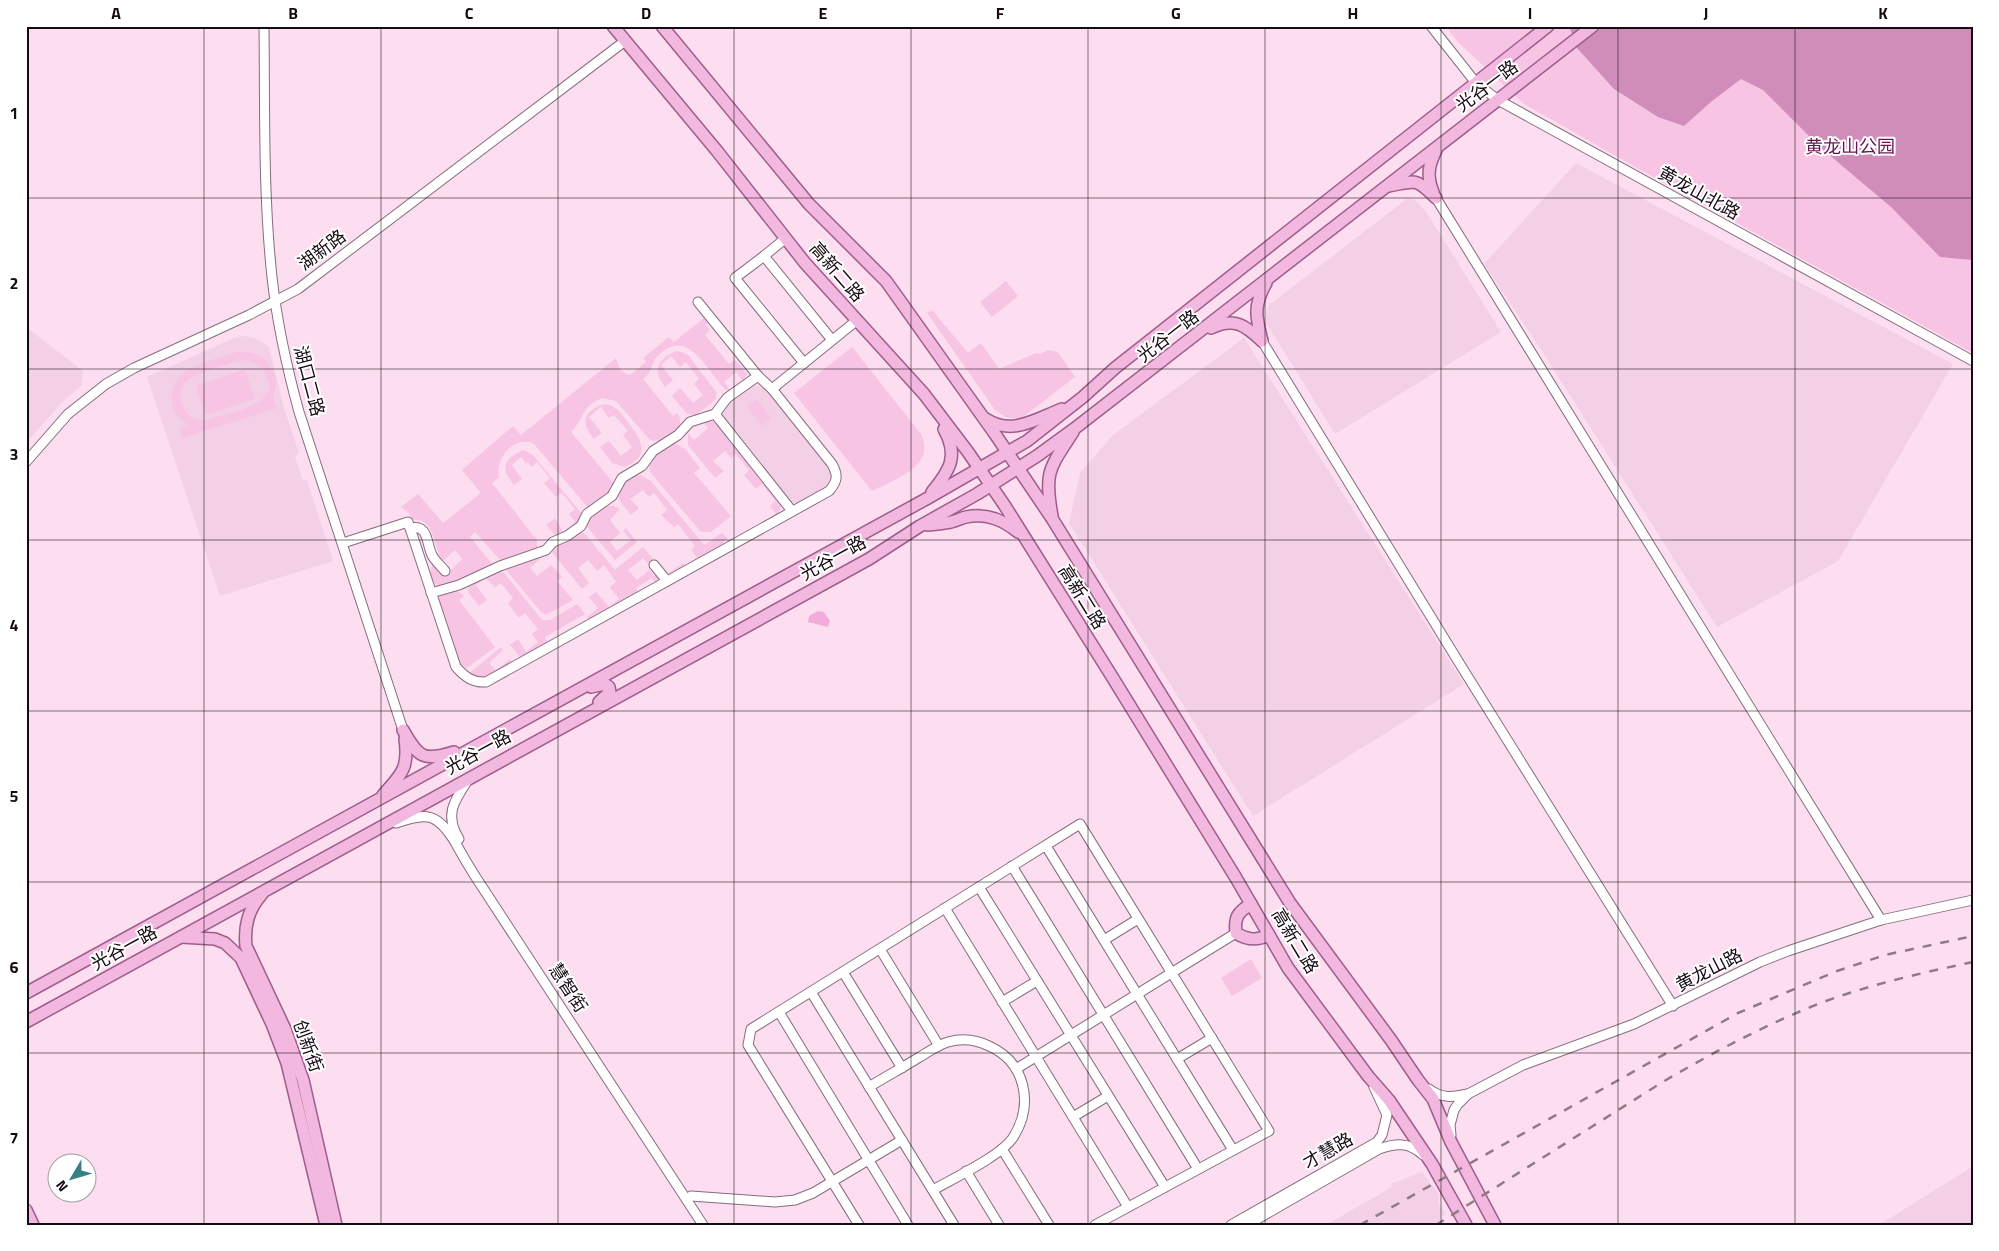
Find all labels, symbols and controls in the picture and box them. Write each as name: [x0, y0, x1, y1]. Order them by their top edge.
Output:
text: A: [111, 1, 121, 25]
text: B: [288, 1, 298, 25]
text: C: [465, 1, 474, 25]
text: D: [641, 1, 651, 25]
text: E: [819, 1, 828, 25]
text: F: [996, 1, 1005, 25]
text: G: [1171, 1, 1181, 25]
text: H: [1348, 1, 1358, 25]
text: I: [1528, 1, 1532, 25]
text: J: [1704, 1, 1708, 25]
text: K: [1878, 1, 1888, 25]
street label: 光谷一路: [1450, 53, 1524, 118]
text: 1: [10, 101, 18, 125]
park label: 黄龙山公园: [1805, 133, 1895, 160]
street label: 黄龙山北路: [1653, 159, 1745, 226]
street label: 湖新路: [292, 223, 351, 277]
street label: 高新二路: [804, 236, 871, 308]
text: 2: [10, 271, 18, 295]
street label: 光谷一路: [1131, 303, 1204, 368]
street label: 湖口二路: [287, 343, 332, 419]
text: 3: [10, 442, 18, 466]
street label: 光谷一路: [795, 528, 871, 587]
street label: 高新二路: [1052, 559, 1113, 634]
text: 4: [10, 613, 19, 637]
street label: 光谷一路: [440, 722, 516, 781]
text: 5: [10, 784, 19, 808]
street label: 高新二路: [1265, 903, 1326, 979]
street label: 光谷一路: [86, 918, 162, 977]
street label: 黄龙山路: [1671, 941, 1747, 998]
text: 6: [10, 955, 19, 979]
street label: 慧智街: [542, 958, 594, 1018]
street label: 创新街: [287, 1016, 330, 1076]
street label: 才慧路: [1298, 1125, 1358, 1176]
text: 7: [10, 1126, 18, 1150]
north arrow: [48, 1154, 98, 1204]
text: N: [50, 1176, 73, 1197]

